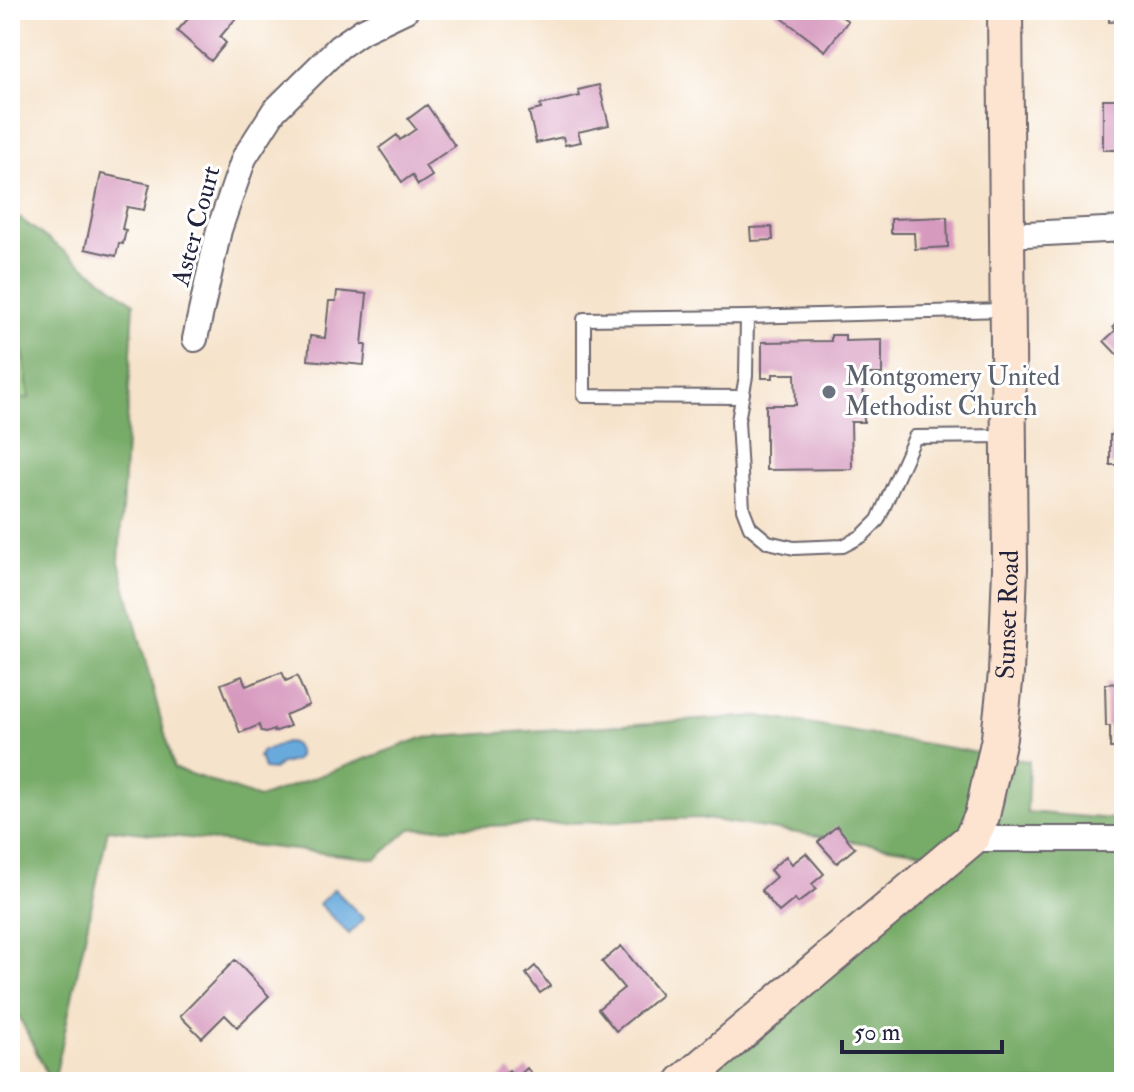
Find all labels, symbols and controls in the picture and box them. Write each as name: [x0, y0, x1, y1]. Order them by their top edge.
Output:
street label: Aster Court: [164, 162, 227, 291]
place label: Montgomery United Methodist Church: [845, 361, 1060, 423]
marker: Montgomery United Methodist Church: [820, 383, 838, 401]
street label: Sunset Road: [990, 550, 1026, 680]
scale bar: [842, 1004, 1002, 1054]
text: 50 m: [854, 1017, 901, 1048]

